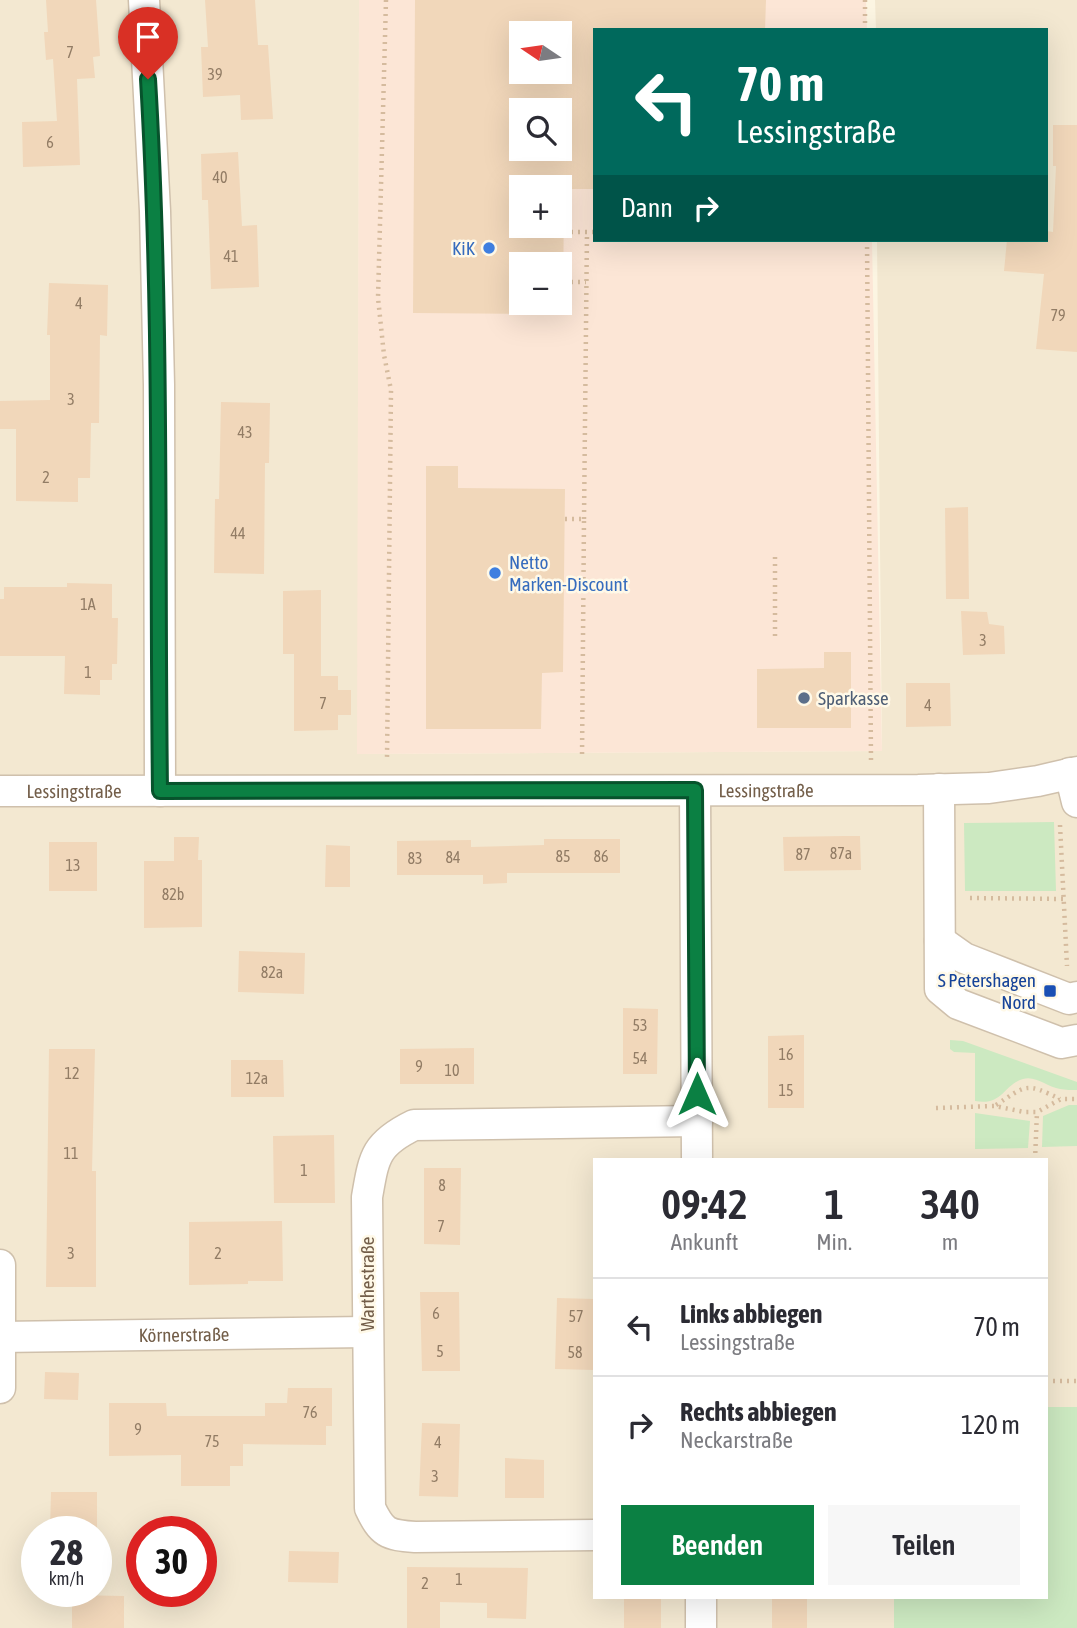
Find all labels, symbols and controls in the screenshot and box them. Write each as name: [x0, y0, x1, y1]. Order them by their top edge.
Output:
pin: [118, 7, 178, 79]
icon: arrive: [129, 18, 167, 56]
north arrow: [509, 21, 572, 84]
map controls: [509, 21, 572, 315]
house number: 7: [66, 43, 74, 61]
text: 70 m: [736, 55, 824, 111]
icon: left: [621, 56, 712, 147]
house number: 39: [207, 65, 223, 83]
button: search: [509, 98, 572, 161]
text: Lessingstraße: [736, 113, 896, 150]
house number: 6: [46, 133, 54, 151]
house number: 40: [212, 168, 228, 186]
button: +: [509, 175, 572, 238]
icon: right: [687, 189, 725, 227]
text: Dann: [621, 193, 673, 223]
place label: KiK: [452, 237, 476, 259]
marker: KiK: [481, 240, 497, 256]
house number: 41: [223, 247, 239, 265]
button: −: [509, 252, 572, 315]
house number: 4: [75, 294, 83, 312]
house number: 79: [1050, 306, 1066, 324]
house number: 3: [67, 390, 75, 408]
house number: 43: [237, 423, 253, 441]
house number: 2: [42, 468, 50, 486]
house number: 44: [230, 524, 246, 542]
place label: Netto Marken-Discount: [509, 551, 628, 595]
marker: Netto Marken-Discount: [487, 565, 503, 581]
house number: 1A: [80, 595, 96, 613]
house number: 3: [979, 631, 987, 649]
house number: 1: [84, 663, 92, 681]
place label: Sparkasse: [818, 687, 889, 709]
marker: Sparkasse: [796, 690, 812, 706]
house number: 7: [319, 694, 327, 712]
house number: 4: [924, 696, 932, 714]
street label: Lessingstraße: [718, 779, 814, 801]
street label: Lessingstraße: [26, 780, 122, 802]
house number: 87a: [830, 844, 852, 862]
house number: 87: [795, 845, 811, 863]
house number: 85: [555, 847, 571, 865]
house number: 86: [593, 847, 609, 865]
house number: 84: [445, 848, 461, 866]
house number: 83: [407, 849, 423, 867]
house number: 13: [65, 856, 81, 874]
house number: 82b: [162, 885, 184, 903]
house number: 82a: [261, 963, 283, 981]
place label: S Petershagen Nord: [938, 969, 1036, 1013]
marker: S Petershagen Nord: [1042, 983, 1058, 999]
house number: 53: [632, 1016, 648, 1034]
house number: 16: [778, 1045, 794, 1063]
house number: 54: [632, 1049, 648, 1067]
house number: 9: [415, 1057, 423, 1075]
position arrow: [660, 1057, 734, 1131]
house number: 10: [444, 1061, 460, 1079]
house number: 12: [64, 1064, 80, 1082]
house number: 12a: [246, 1069, 268, 1087]
house number: 15: [778, 1081, 794, 1099]
house number: 11: [63, 1144, 79, 1162]
house number: 1: [300, 1161, 308, 1179]
house number: 8: [438, 1176, 446, 1194]
text: 09:42: [661, 1180, 748, 1228]
text: 1: [824, 1180, 844, 1228]
text: 340: [920, 1180, 980, 1228]
house number: 7: [437, 1217, 445, 1235]
text: Ankunft: [671, 1229, 738, 1255]
text: Min.: [816, 1229, 852, 1255]
text: m: [942, 1229, 958, 1255]
street label: Warthestraße: [356, 1237, 378, 1331]
house number: 3: [67, 1244, 75, 1262]
house number: 2: [214, 1244, 222, 1262]
text: Links abbiegen: [680, 1299, 822, 1329]
house number: 6: [432, 1304, 440, 1322]
house number: 57: [568, 1307, 584, 1325]
icon: left: [621, 1308, 659, 1346]
text: 70 m: [973, 1312, 1020, 1342]
street label: Körnerstraße: [138, 1323, 230, 1346]
text: Lessingstraße: [680, 1329, 795, 1355]
house number: 5: [436, 1342, 444, 1360]
house number: 58: [567, 1343, 583, 1361]
text: Rechts abbiegen: [680, 1397, 837, 1427]
house number: 76: [302, 1403, 318, 1421]
icon: right: [621, 1406, 659, 1444]
text: 120 m: [961, 1410, 1020, 1440]
house number: 9: [134, 1420, 142, 1438]
text: Neckarstraße: [680, 1427, 793, 1453]
house number: 75: [204, 1432, 220, 1450]
house number: 4: [434, 1433, 442, 1451]
house number: 3: [431, 1467, 439, 1485]
button: Beenden: [621, 1505, 814, 1585]
button: Teilen: [828, 1505, 1020, 1585]
speed limit sign: 30: [126, 1516, 217, 1607]
text: 28: [50, 1532, 83, 1572]
text: km/h: [49, 1568, 84, 1589]
house number: 1: [455, 1570, 463, 1588]
house number: 2: [421, 1574, 429, 1592]

